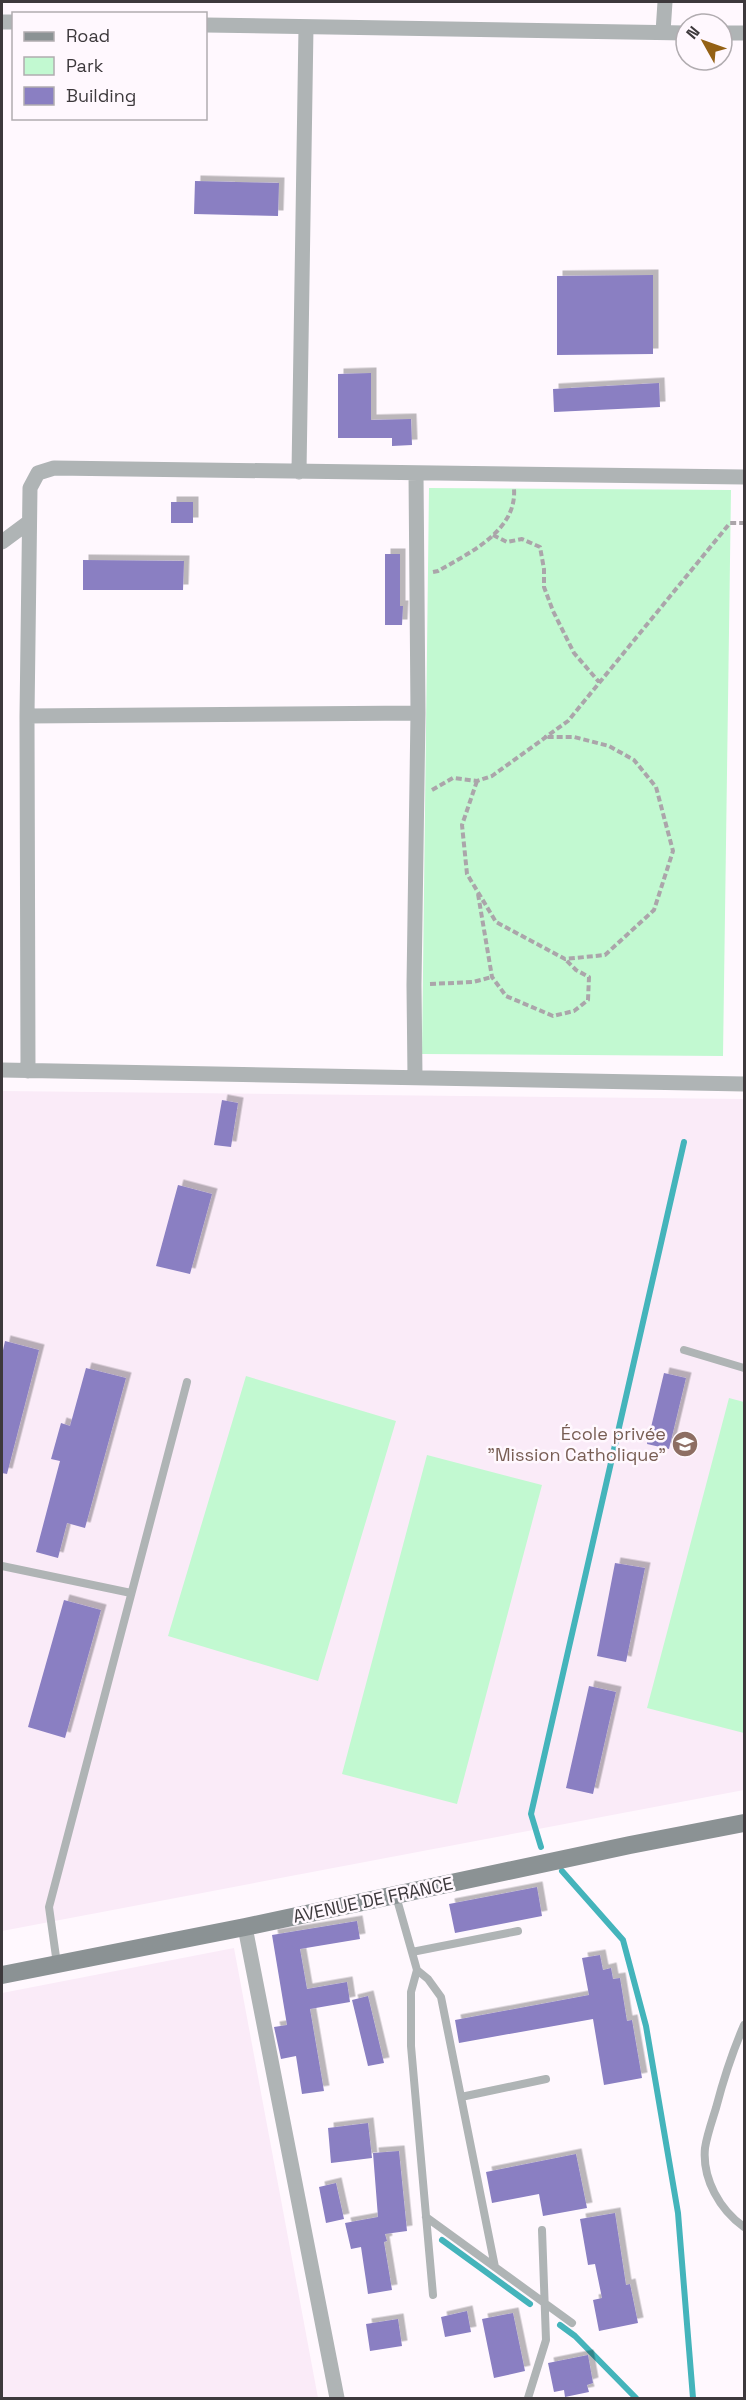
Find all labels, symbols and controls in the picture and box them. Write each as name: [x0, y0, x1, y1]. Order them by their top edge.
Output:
legend: [12, 12, 207, 120]
north arrow: [674, 12, 734, 72]
text: N: [681, 22, 704, 44]
text: Road: [66, 24, 110, 47]
text: Park: [66, 54, 104, 77]
text: Building: [66, 84, 136, 107]
place label: École privée "Mission Catholique": [487, 1422, 666, 1466]
school or university icon: École privée "Mission Catholique": [670, 1429, 700, 1459]
street label: AVENUE DE FRANCE: [291, 1871, 455, 1928]

